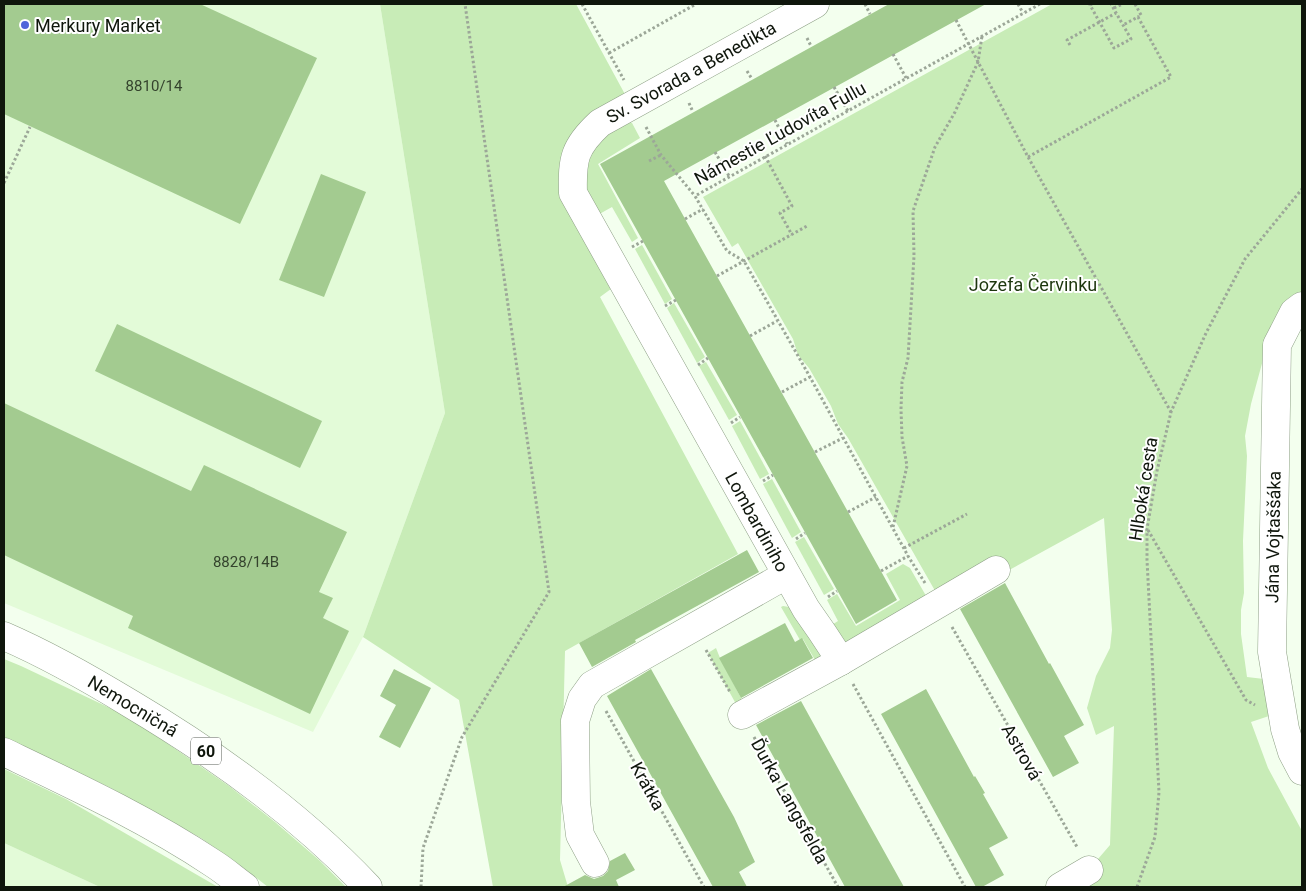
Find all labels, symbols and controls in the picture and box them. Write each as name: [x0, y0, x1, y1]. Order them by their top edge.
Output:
place label: Merkury Market: [35, 15, 161, 36]
street label: Sv. Svorada a Benedikta: [602, 17, 780, 127]
marker: Merkury Market: [19, 19, 31, 31]
house number: 8810/14: [126, 77, 183, 95]
street label: Námestie Ľudovíta Fullu: [691, 77, 869, 189]
park label: Jozefa Červinku: [969, 274, 1097, 295]
street label: Hlboká cesta: [1124, 436, 1162, 542]
street label: Lombardiniho: [721, 469, 793, 575]
street label: Jána Vojtaššáka: [1261, 471, 1285, 603]
house number: 8828/14B: [213, 553, 279, 571]
street label: Nemocničná: [84, 671, 182, 741]
street label: Astrová: [998, 720, 1046, 784]
street label: Ďurka Langsfelda: [747, 735, 833, 867]
road number: 60: [191, 738, 221, 764]
street label: Krátka: [626, 758, 670, 814]

